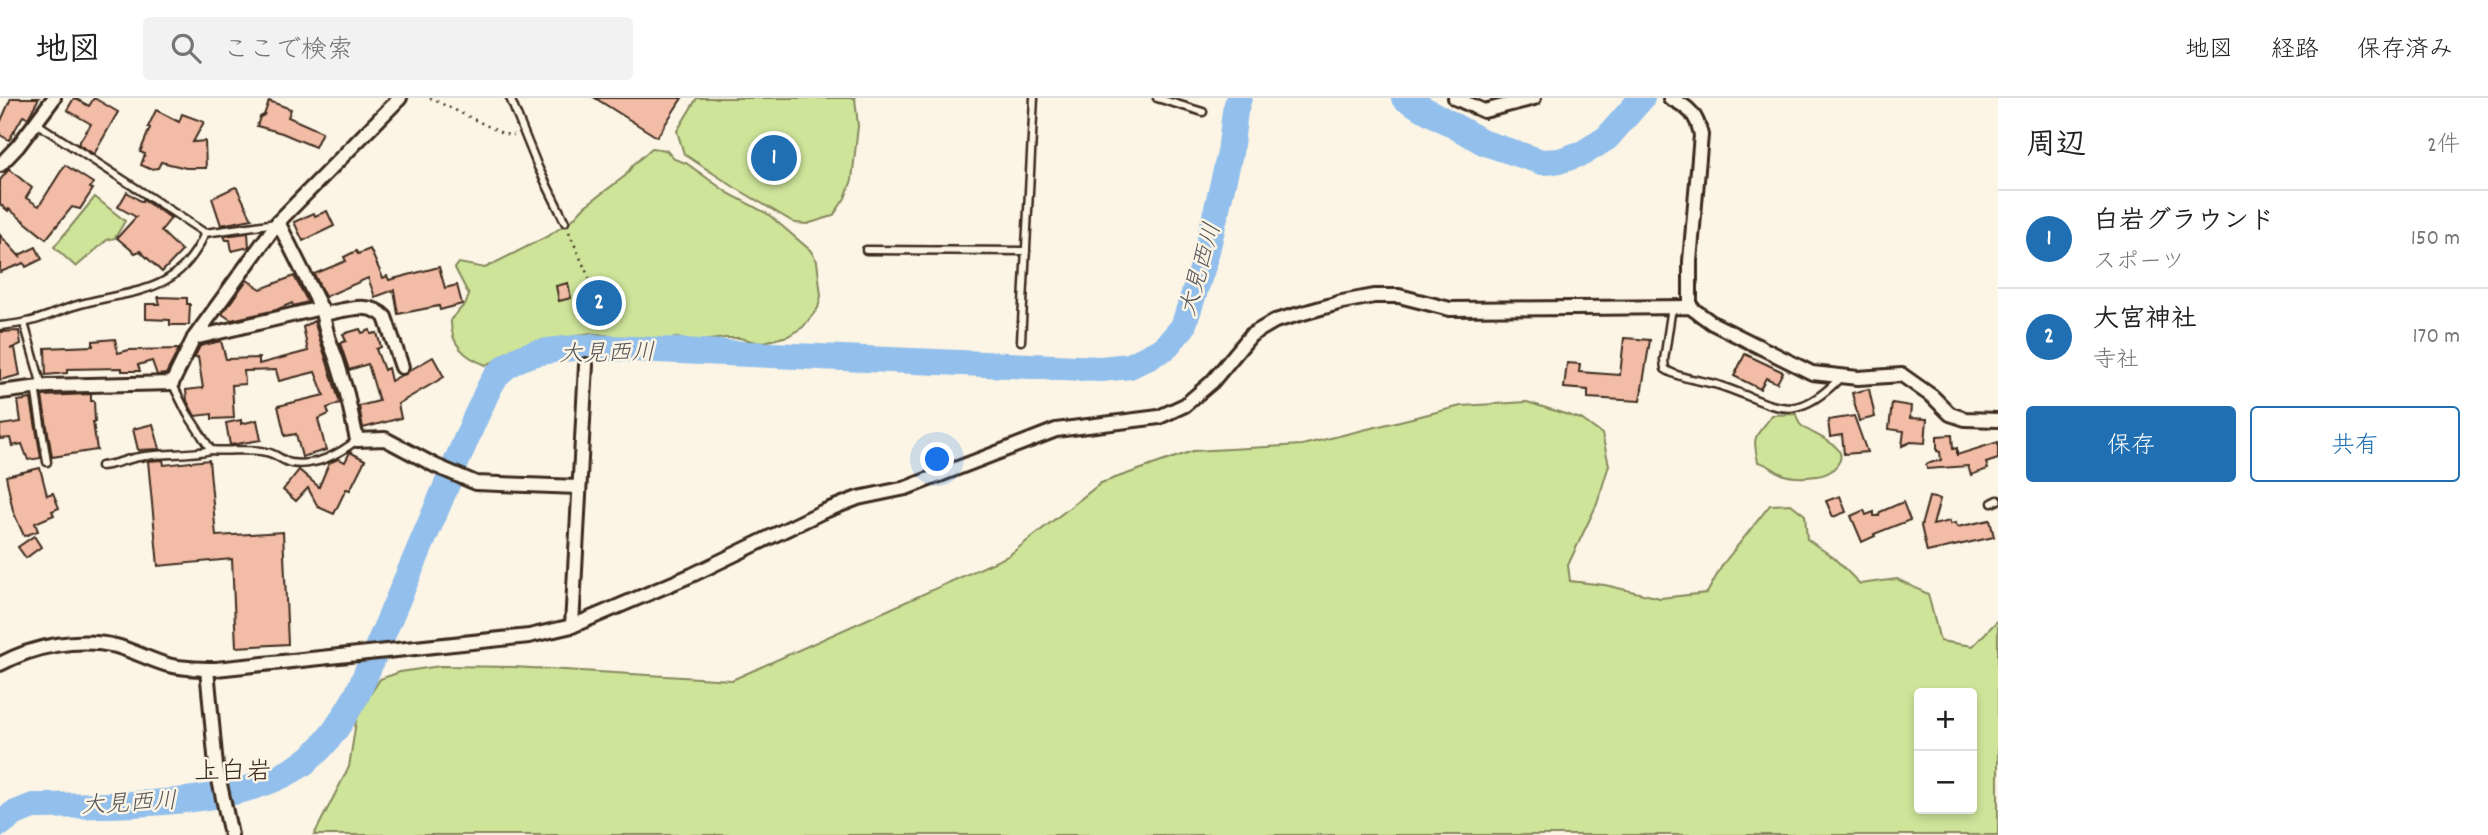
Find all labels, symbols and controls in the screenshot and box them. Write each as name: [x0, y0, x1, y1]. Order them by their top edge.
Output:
search box: [143, 17, 633, 80]
text: 地図: [35, 29, 101, 76]
icon: search: [167, 29, 205, 67]
text: ここで検索: [223, 33, 353, 70]
text: 地図: [2185, 34, 2233, 68]
text: 経路: [2271, 34, 2319, 68]
text: 保存済み: [2357, 34, 2453, 68]
text: 周辺: [2026, 126, 2086, 169]
text: 2件: [2427, 130, 2460, 163]
pin: 1: [751, 132, 797, 184]
text: 白岩グラウンド: [2093, 204, 2275, 241]
water label: 大見西川: [1172, 219, 1231, 321]
text: 1: [2046, 223, 2052, 256]
text: 150 m: [2411, 223, 2460, 256]
text: スポーツ: [2093, 247, 2185, 280]
pin: 2: [576, 277, 622, 329]
text: 大宮神社: [2093, 302, 2197, 339]
text: 2: [2044, 321, 2054, 354]
text: 170 m: [2413, 321, 2460, 354]
water label: 大見西川: [559, 337, 655, 373]
text: 寺社: [2093, 345, 2139, 378]
button: 保存: [2026, 406, 2236, 482]
button: 共有: [2250, 406, 2460, 482]
your location: [920, 442, 954, 476]
map controls: [1914, 688, 1977, 814]
button: +: [1914, 688, 1977, 751]
button: −: [1914, 751, 1977, 814]
district label: 上白岩: [194, 755, 272, 792]
water label: 大見西川: [80, 786, 178, 824]

